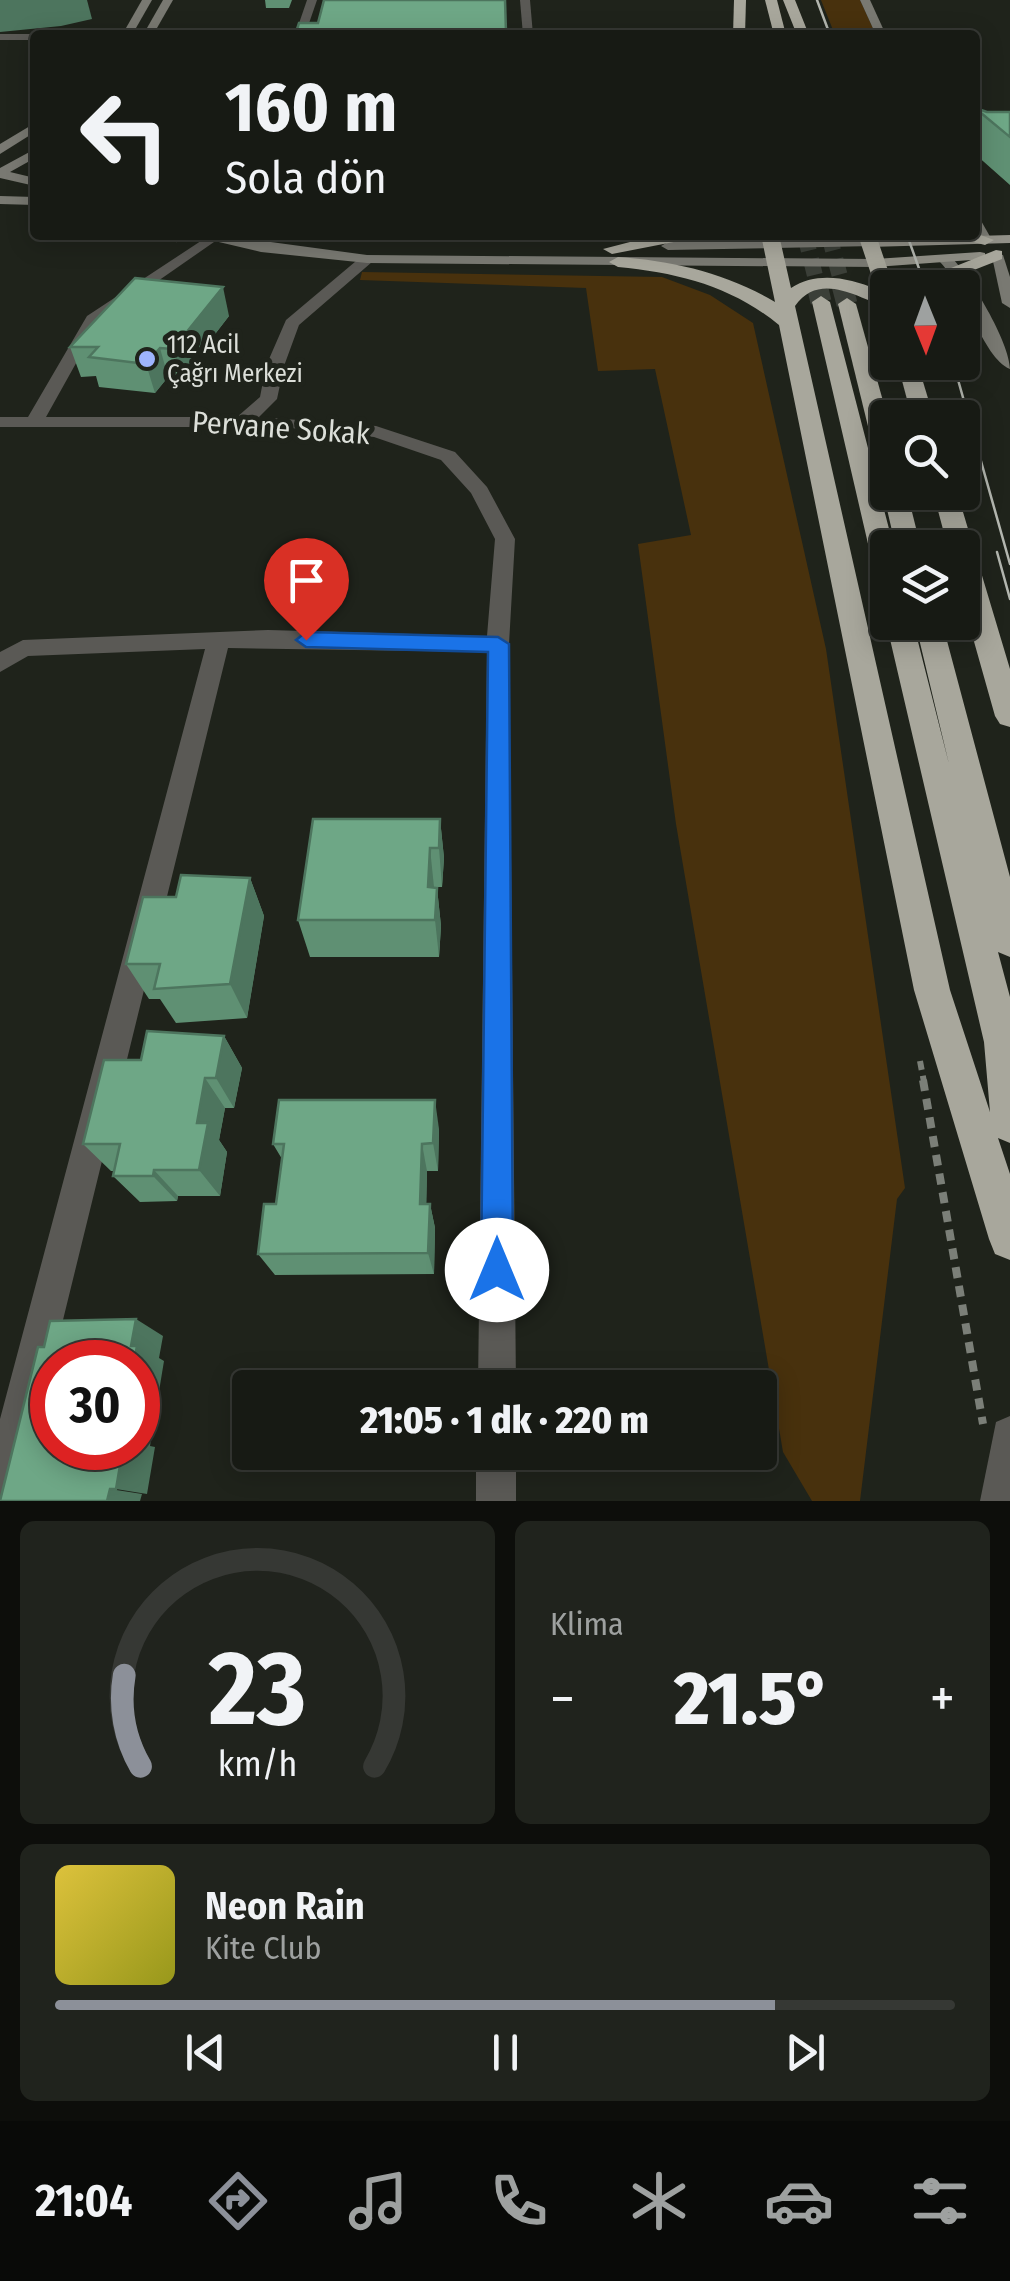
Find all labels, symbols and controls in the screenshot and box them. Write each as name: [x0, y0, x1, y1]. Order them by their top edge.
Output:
text: 160 m: [225, 66, 397, 150]
icon: left: [60, 70, 190, 200]
text: Sola dön: [225, 151, 387, 205]
north arrow: [870, 270, 980, 380]
map controls: [870, 270, 980, 640]
place label: 112 Acil Çağrı Merkezi: [167, 330, 303, 389]
marker: 112 Acil Çağrı Merkezi: [136, 348, 158, 370]
button: search: [870, 400, 980, 510]
street label: Pervane Sokak: [191, 404, 371, 452]
button: layers: [870, 530, 980, 640]
pin: [264, 538, 349, 641]
icon: arrive: [279, 553, 334, 608]
position arrow: [445, 1218, 549, 1322]
speed limit sign: 30: [30, 1340, 160, 1470]
text: 21:05 · 1 dk · 220 m: [360, 1397, 649, 1443]
text: Klima: [550, 1605, 624, 1643]
text: 23: [208, 1627, 306, 1752]
text: 21.5°: [674, 1654, 831, 1744]
text: −: [550, 1666, 575, 1732]
text: +: [930, 1666, 955, 1732]
text: km/h: [218, 1743, 297, 1785]
text: Neon Rain: [205, 1883, 365, 1929]
text: Kite Club: [205, 1929, 321, 1967]
icon: previous: [178, 2025, 233, 2080]
icon: pause: [478, 2025, 533, 2080]
icon: next: [778, 2025, 833, 2080]
icon: directions: [203, 2166, 273, 2236]
icon: music: [343, 2166, 413, 2236]
icon: phone: [484, 2166, 554, 2236]
icon: climate: [624, 2166, 694, 2236]
icon: car: [764, 2166, 834, 2236]
icon: filters: [905, 2166, 975, 2236]
text: 21:04: [35, 2174, 132, 2228]

